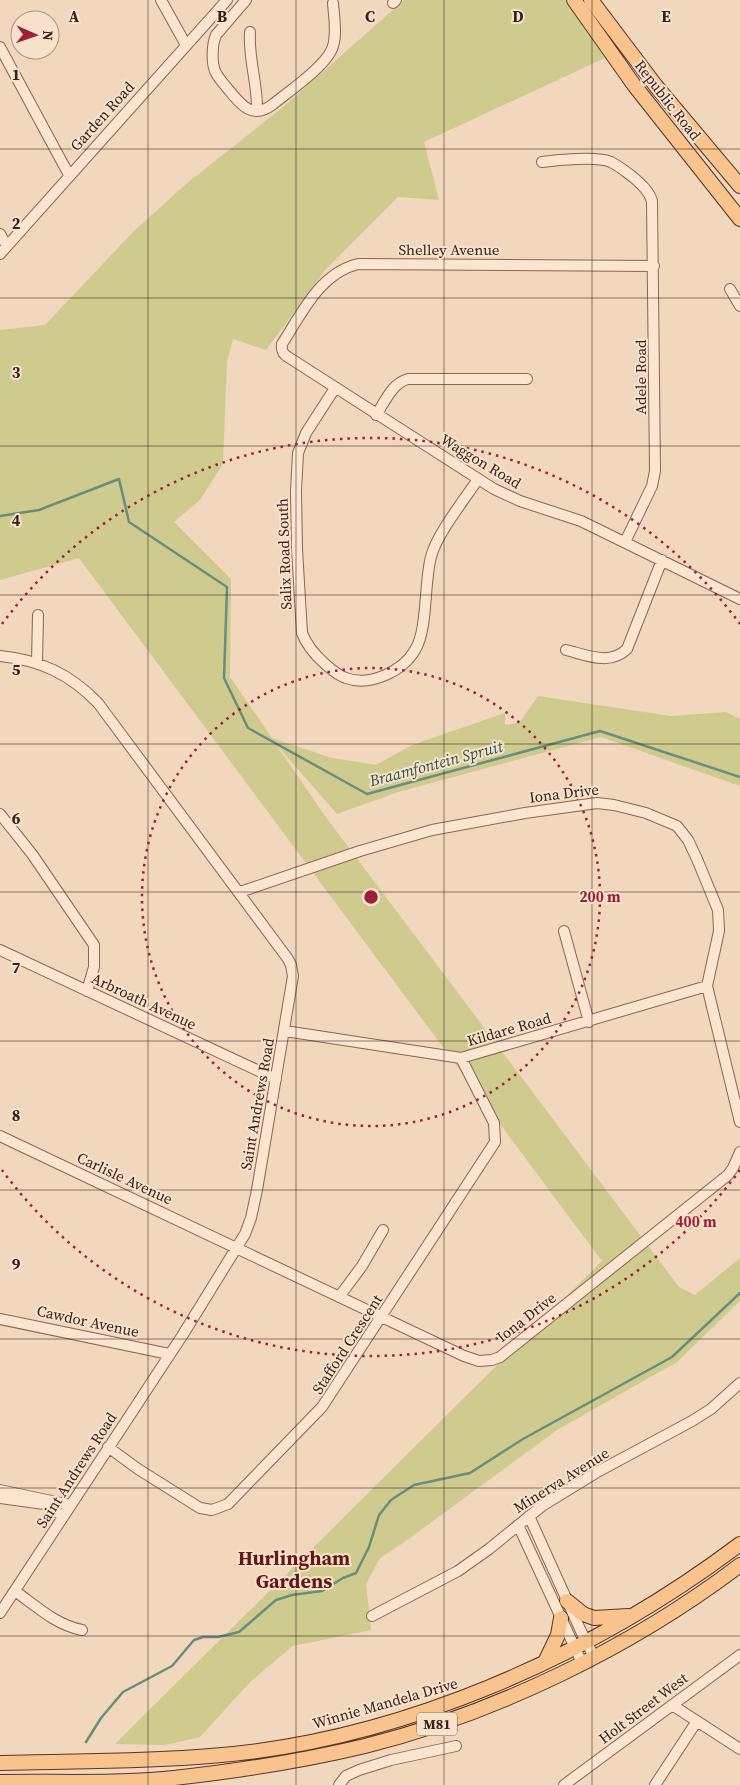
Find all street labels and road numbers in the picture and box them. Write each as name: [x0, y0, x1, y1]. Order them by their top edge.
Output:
street label: Republic Road: [630, 55, 706, 145]
street label: Garden Road: [65, 76, 139, 155]
street label: Shelley Avenue: [399, 239, 500, 260]
street label: Adele Road: [630, 339, 651, 415]
street label: Waggon Road: [437, 429, 526, 494]
street label: Salix Road South: [272, 498, 296, 610]
street label: Iona Drive: [528, 778, 600, 808]
street label: Arbroath Avenue: [88, 968, 200, 1035]
street label: Kildare Road: [465, 1007, 554, 1051]
street label: Saint Andrews Road: [235, 1036, 279, 1172]
street label: Carlisle Avenue: [74, 1147, 177, 1210]
street label: Iona Drive: [492, 1287, 560, 1347]
street label: Stafford Crescent: [307, 1290, 387, 1398]
street label: Cawdor Avenue: [35, 1300, 141, 1342]
street label: Saint Andrews Road: [31, 1408, 121, 1532]
street label: Minerva Avenue: [509, 1442, 613, 1518]
street label: Holt Street West: [594, 1667, 692, 1748]
street label: Winnie Mandela Drive: [310, 1672, 460, 1734]
road number: M81: [417, 1712, 457, 1736]

